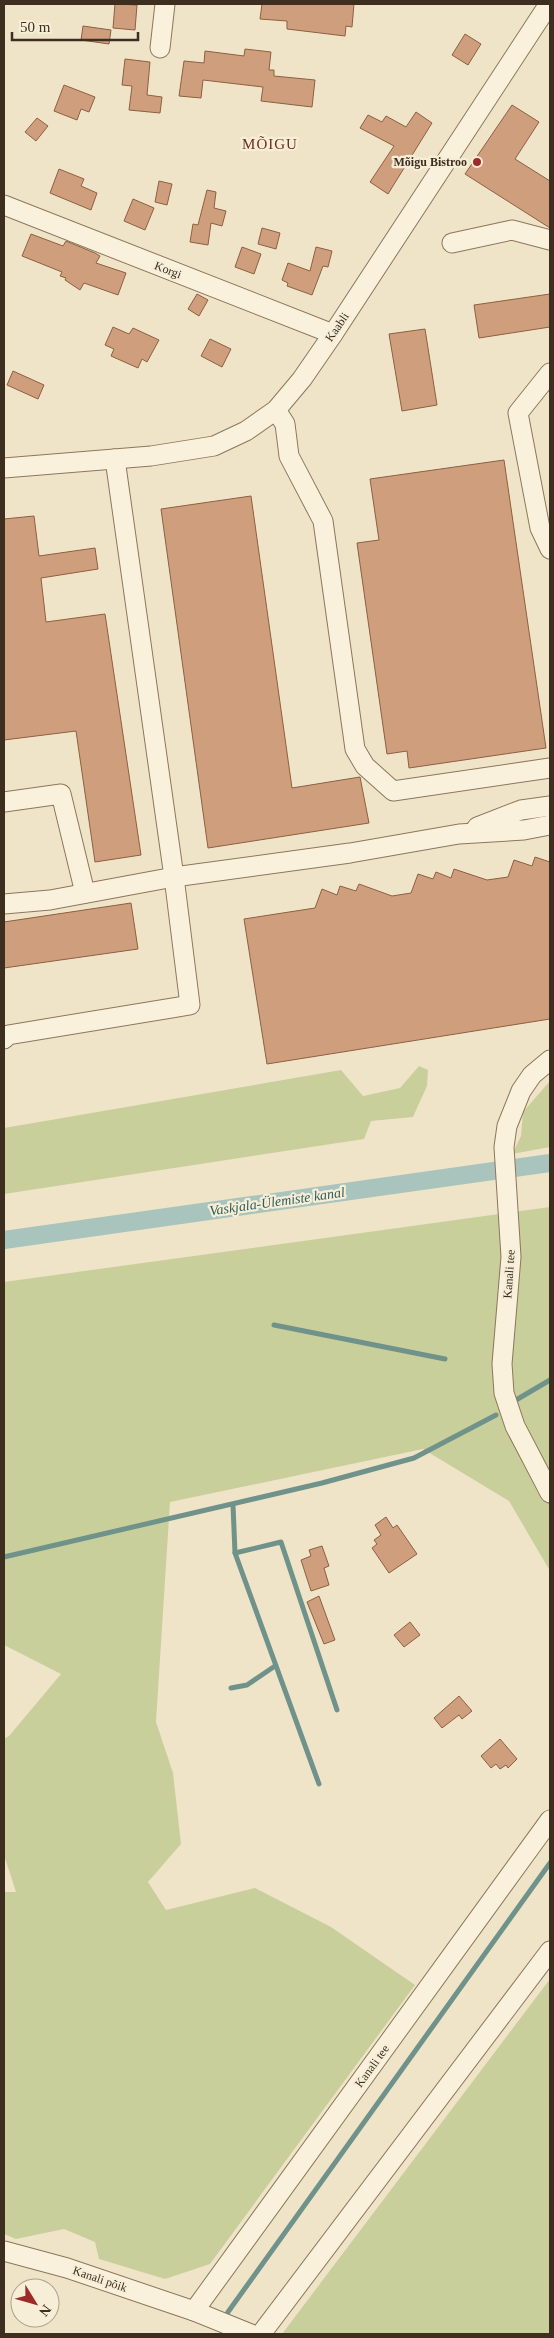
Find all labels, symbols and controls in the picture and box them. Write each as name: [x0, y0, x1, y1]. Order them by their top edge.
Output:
scale bar: [12, 10, 139, 42]
text: 50 m: [20, 19, 51, 35]
district label: MÕIGU: [242, 136, 298, 152]
place label: Mõigu Bistroo: [394, 155, 467, 169]
marker: Mõigu Bistroo: [471, 156, 483, 168]
street label: Korgi: [153, 258, 184, 282]
street label: Kaabli: [322, 309, 352, 344]
water label: Vaskjala-Ülemiste kanal: [208, 1184, 346, 1218]
street label: Kanali tee: [500, 1249, 518, 1299]
street label: Kanali tee: [352, 2042, 392, 2090]
street label: Kanali põik: [71, 2263, 129, 2295]
north arrow: [10, 2278, 60, 2328]
text: N: [36, 2302, 54, 2319]

